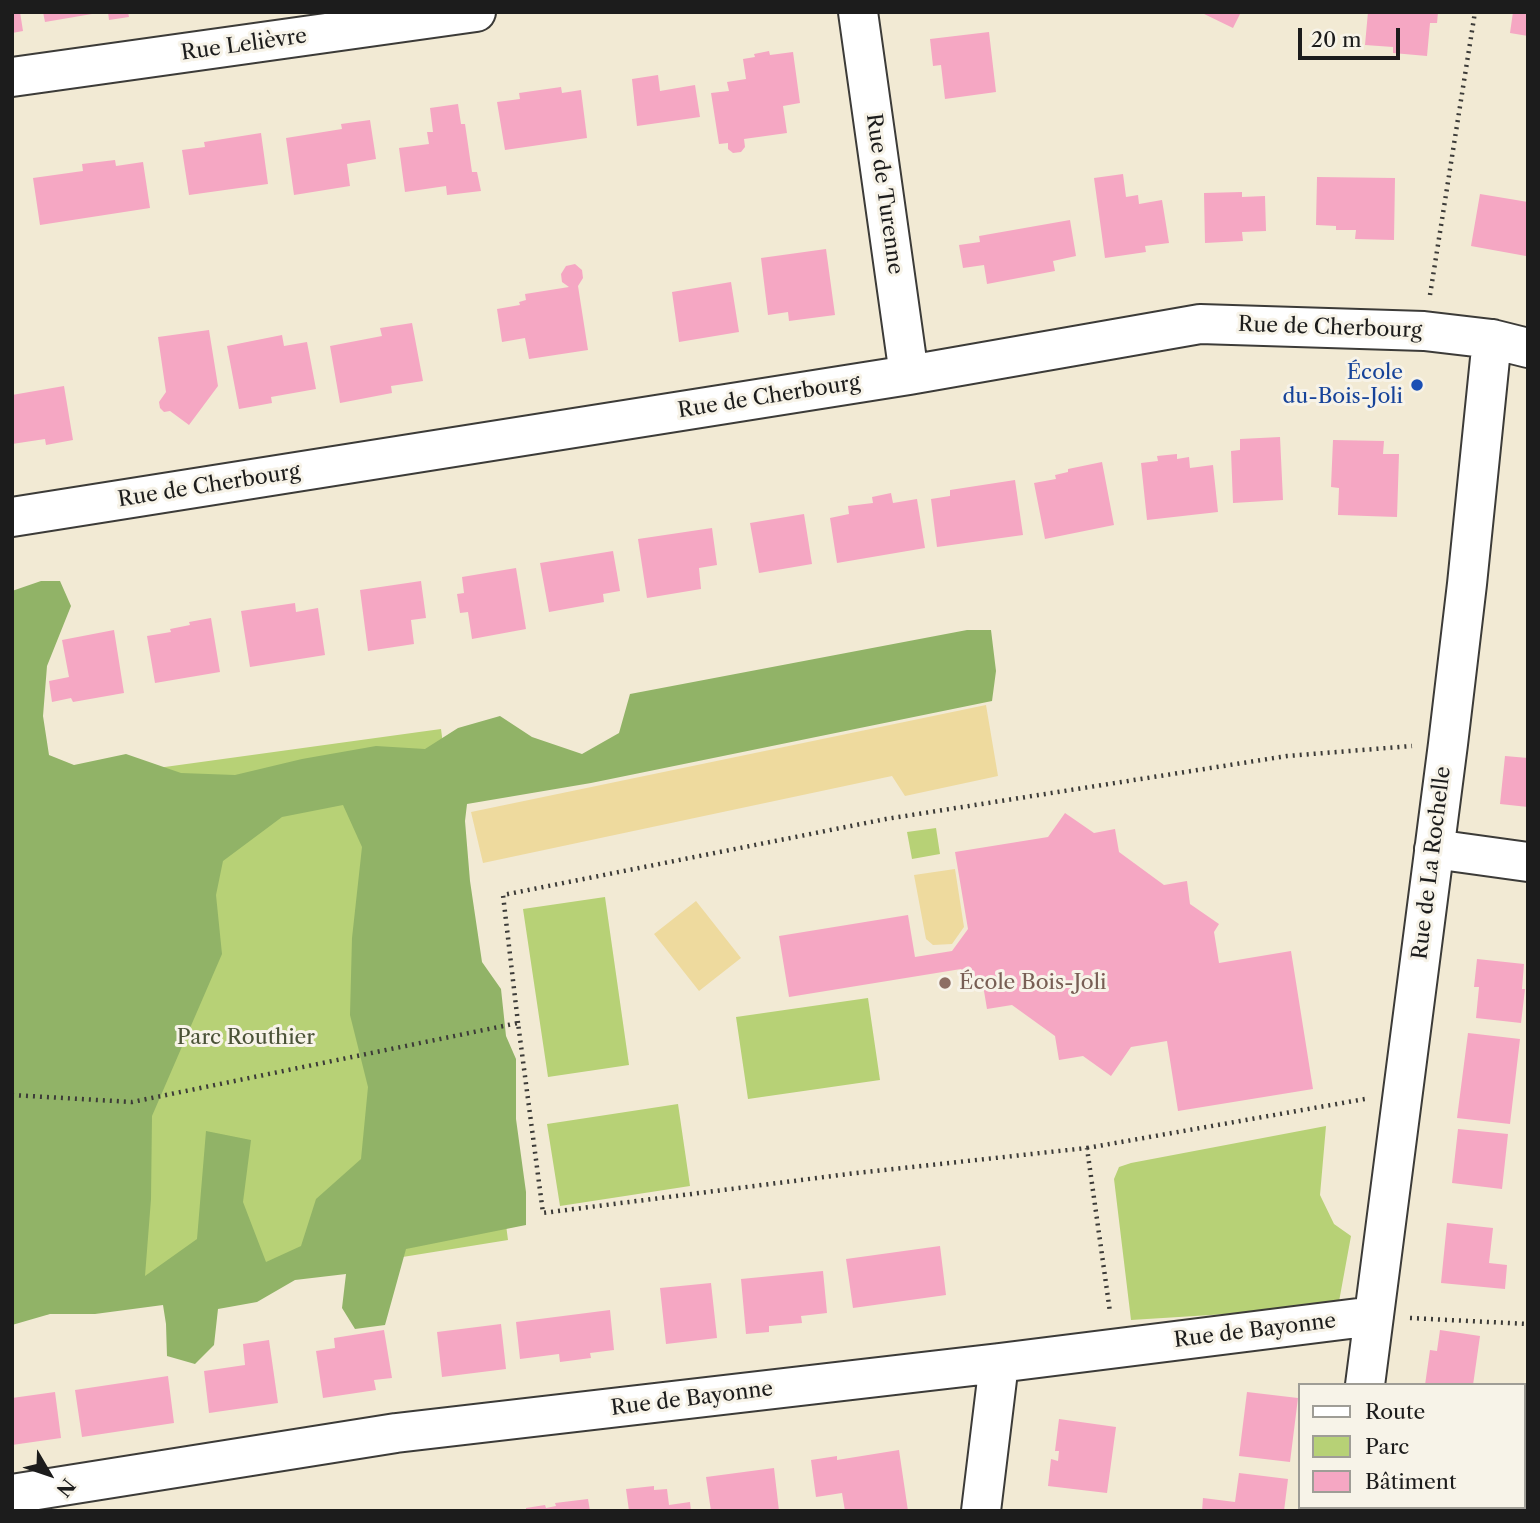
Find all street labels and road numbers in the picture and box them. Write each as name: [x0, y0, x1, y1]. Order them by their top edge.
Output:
street label: Rue Lelièvre: [179, 24, 309, 66]
street label: Rue de Turenne: [860, 112, 908, 276]
street label: Rue de Cherbourg: [1238, 312, 1422, 344]
street label: Rue de Cherbourg: [676, 370, 862, 424]
street label: Rue de Cherbourg: [116, 459, 302, 513]
street label: Rue de La Rochelle: [1408, 765, 1456, 961]
street label: Rue de Bayonne: [1173, 1309, 1337, 1353]
street label: Rue de Bayonne: [610, 1377, 774, 1421]

